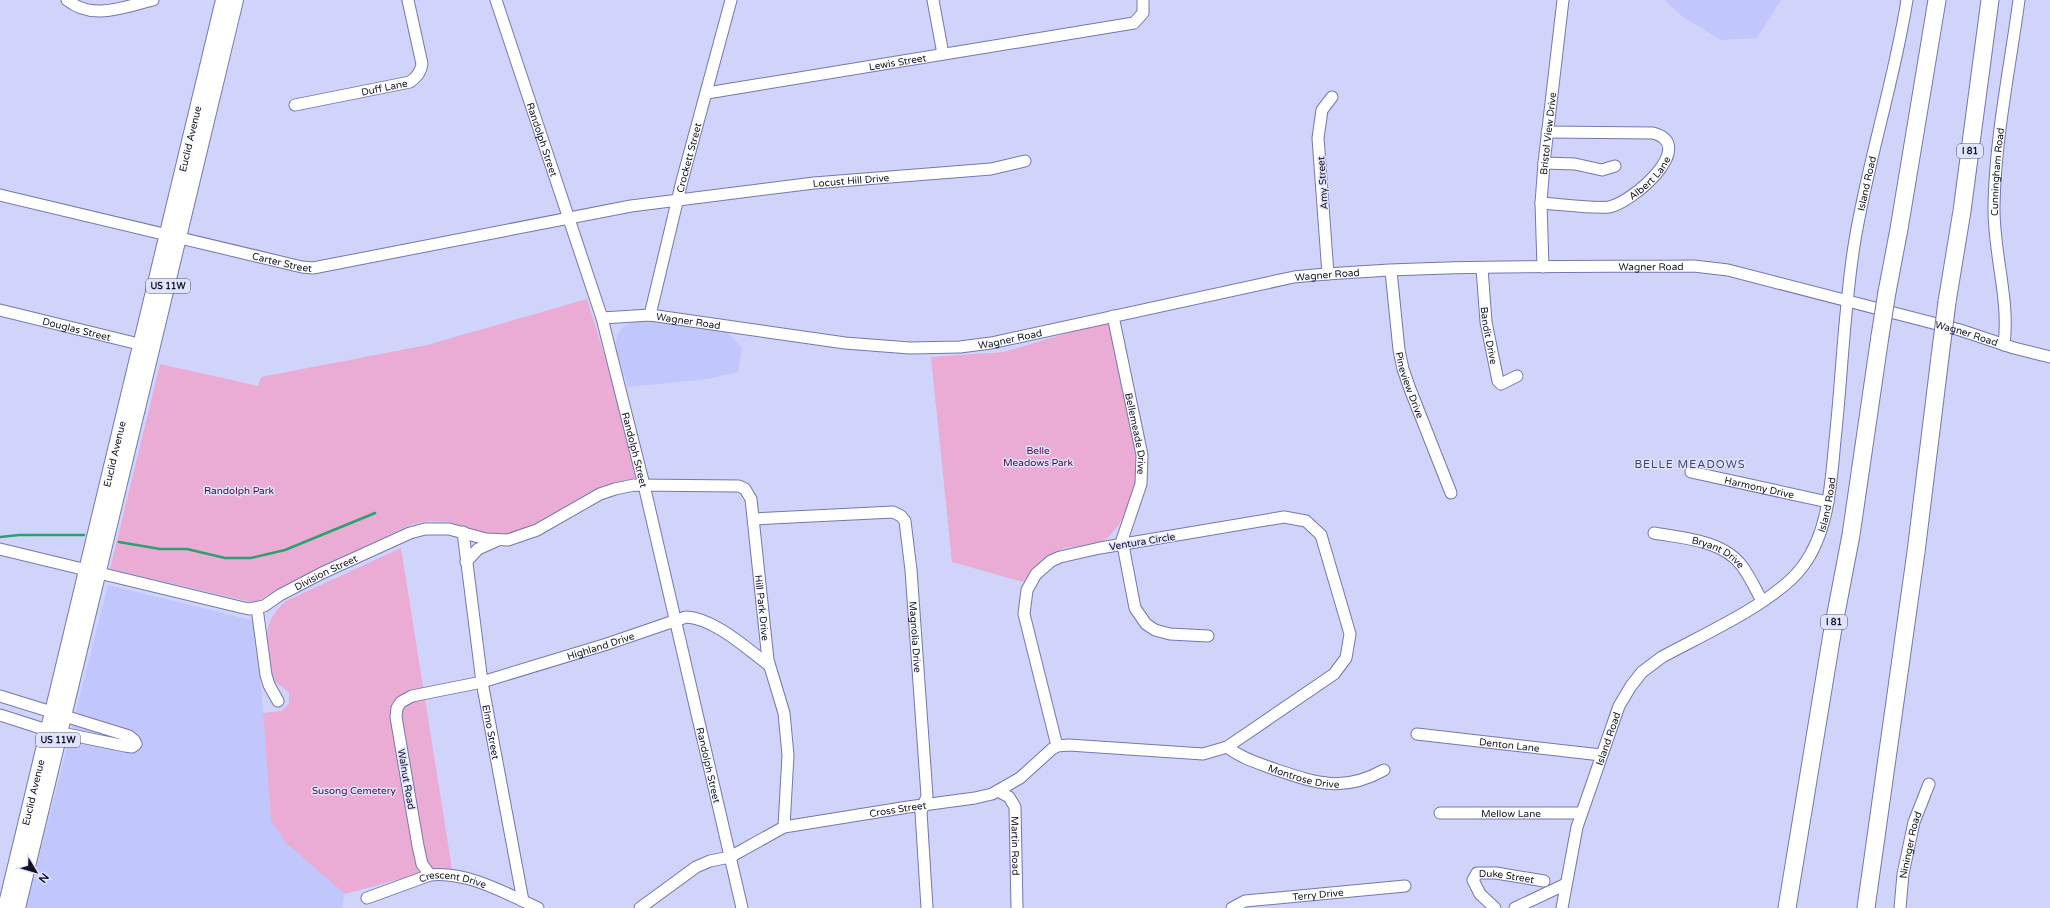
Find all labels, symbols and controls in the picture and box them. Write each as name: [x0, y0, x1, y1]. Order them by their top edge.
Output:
street label: Lewis Street: [868, 52, 927, 73]
street label: Duff Lane: [360, 78, 409, 99]
street label: Bristol View Drive: [1538, 91, 1559, 175]
street label: Randolph Street: [524, 101, 560, 179]
street label: Euclid Avenue: [177, 105, 204, 173]
street label: Crockett Street: [674, 121, 705, 194]
street label: Cunningham Road: [1989, 127, 2007, 216]
road number: I 81: [1957, 144, 1983, 158]
street label: Albert Lane: [1627, 155, 1674, 203]
street label: Island Road: [1855, 155, 1879, 212]
street label: Amy Street: [1315, 156, 1331, 210]
street label: Locust Hill Drive: [812, 172, 890, 190]
street label: Carter Street: [251, 250, 313, 275]
street label: Wagner Road: [1619, 261, 1684, 273]
street label: Wagner Road: [1294, 267, 1360, 284]
road number: US 11W: [146, 279, 190, 293]
street label: Bandit Drive: [1478, 306, 1500, 366]
street label: Wagner Road: [655, 311, 721, 332]
street label: Douglas Street: [41, 316, 112, 344]
street label: Wagner Road: [1934, 319, 1999, 349]
street label: Wagner Road: [977, 327, 1043, 352]
street label: Pineview Drive: [1393, 351, 1426, 420]
street label: Bellemeade Drive: [1122, 392, 1147, 475]
street label: Randolph Street: [619, 411, 649, 489]
street label: Euclid Avenue: [101, 420, 129, 488]
park label: Belle Meadows Park: [1003, 445, 1073, 469]
district label: BELLE MEADOWS: [1634, 458, 1746, 471]
street label: Harmony Drive: [1723, 474, 1795, 501]
street label: Island Road: [1816, 477, 1838, 534]
park label: Randolph Park: [204, 485, 275, 497]
street label: Ventura Circle: [1108, 531, 1176, 553]
street label: Bryant Drive: [1691, 534, 1747, 571]
street label: Division Street: [293, 553, 360, 593]
street label: Hill Park Drive: [752, 574, 771, 642]
street label: Magnolia Drive: [906, 601, 923, 674]
road number: I 81: [1821, 615, 1847, 629]
street label: Highland Drive: [566, 630, 636, 663]
street label: Elmo Street: [479, 704, 501, 761]
street label: Island Road: [1594, 711, 1623, 767]
street label: Randolph Street: [693, 726, 723, 805]
road number: US 11W: [36, 733, 80, 747]
street label: Denton Lane: [1478, 736, 1540, 755]
street label: Walnut Road: [395, 748, 417, 811]
street label: Euclid Avenue: [20, 758, 48, 827]
street label: Montrose Drive: [1266, 762, 1340, 791]
park label: Susong Cemetery: [312, 785, 397, 797]
street label: Cross Street: [869, 800, 927, 820]
street label: Mellow Lane: [1481, 808, 1541, 820]
street label: Nininger Road: [1898, 810, 1925, 879]
street label: Martin Road: [1008, 816, 1021, 876]
north arrow: [16, 852, 56, 892]
street label: Duke Street: [1479, 868, 1535, 886]
street label: Crescent Drive: [417, 869, 488, 891]
text: N: [36, 870, 51, 885]
street label: Terry Drive: [1292, 887, 1345, 904]

